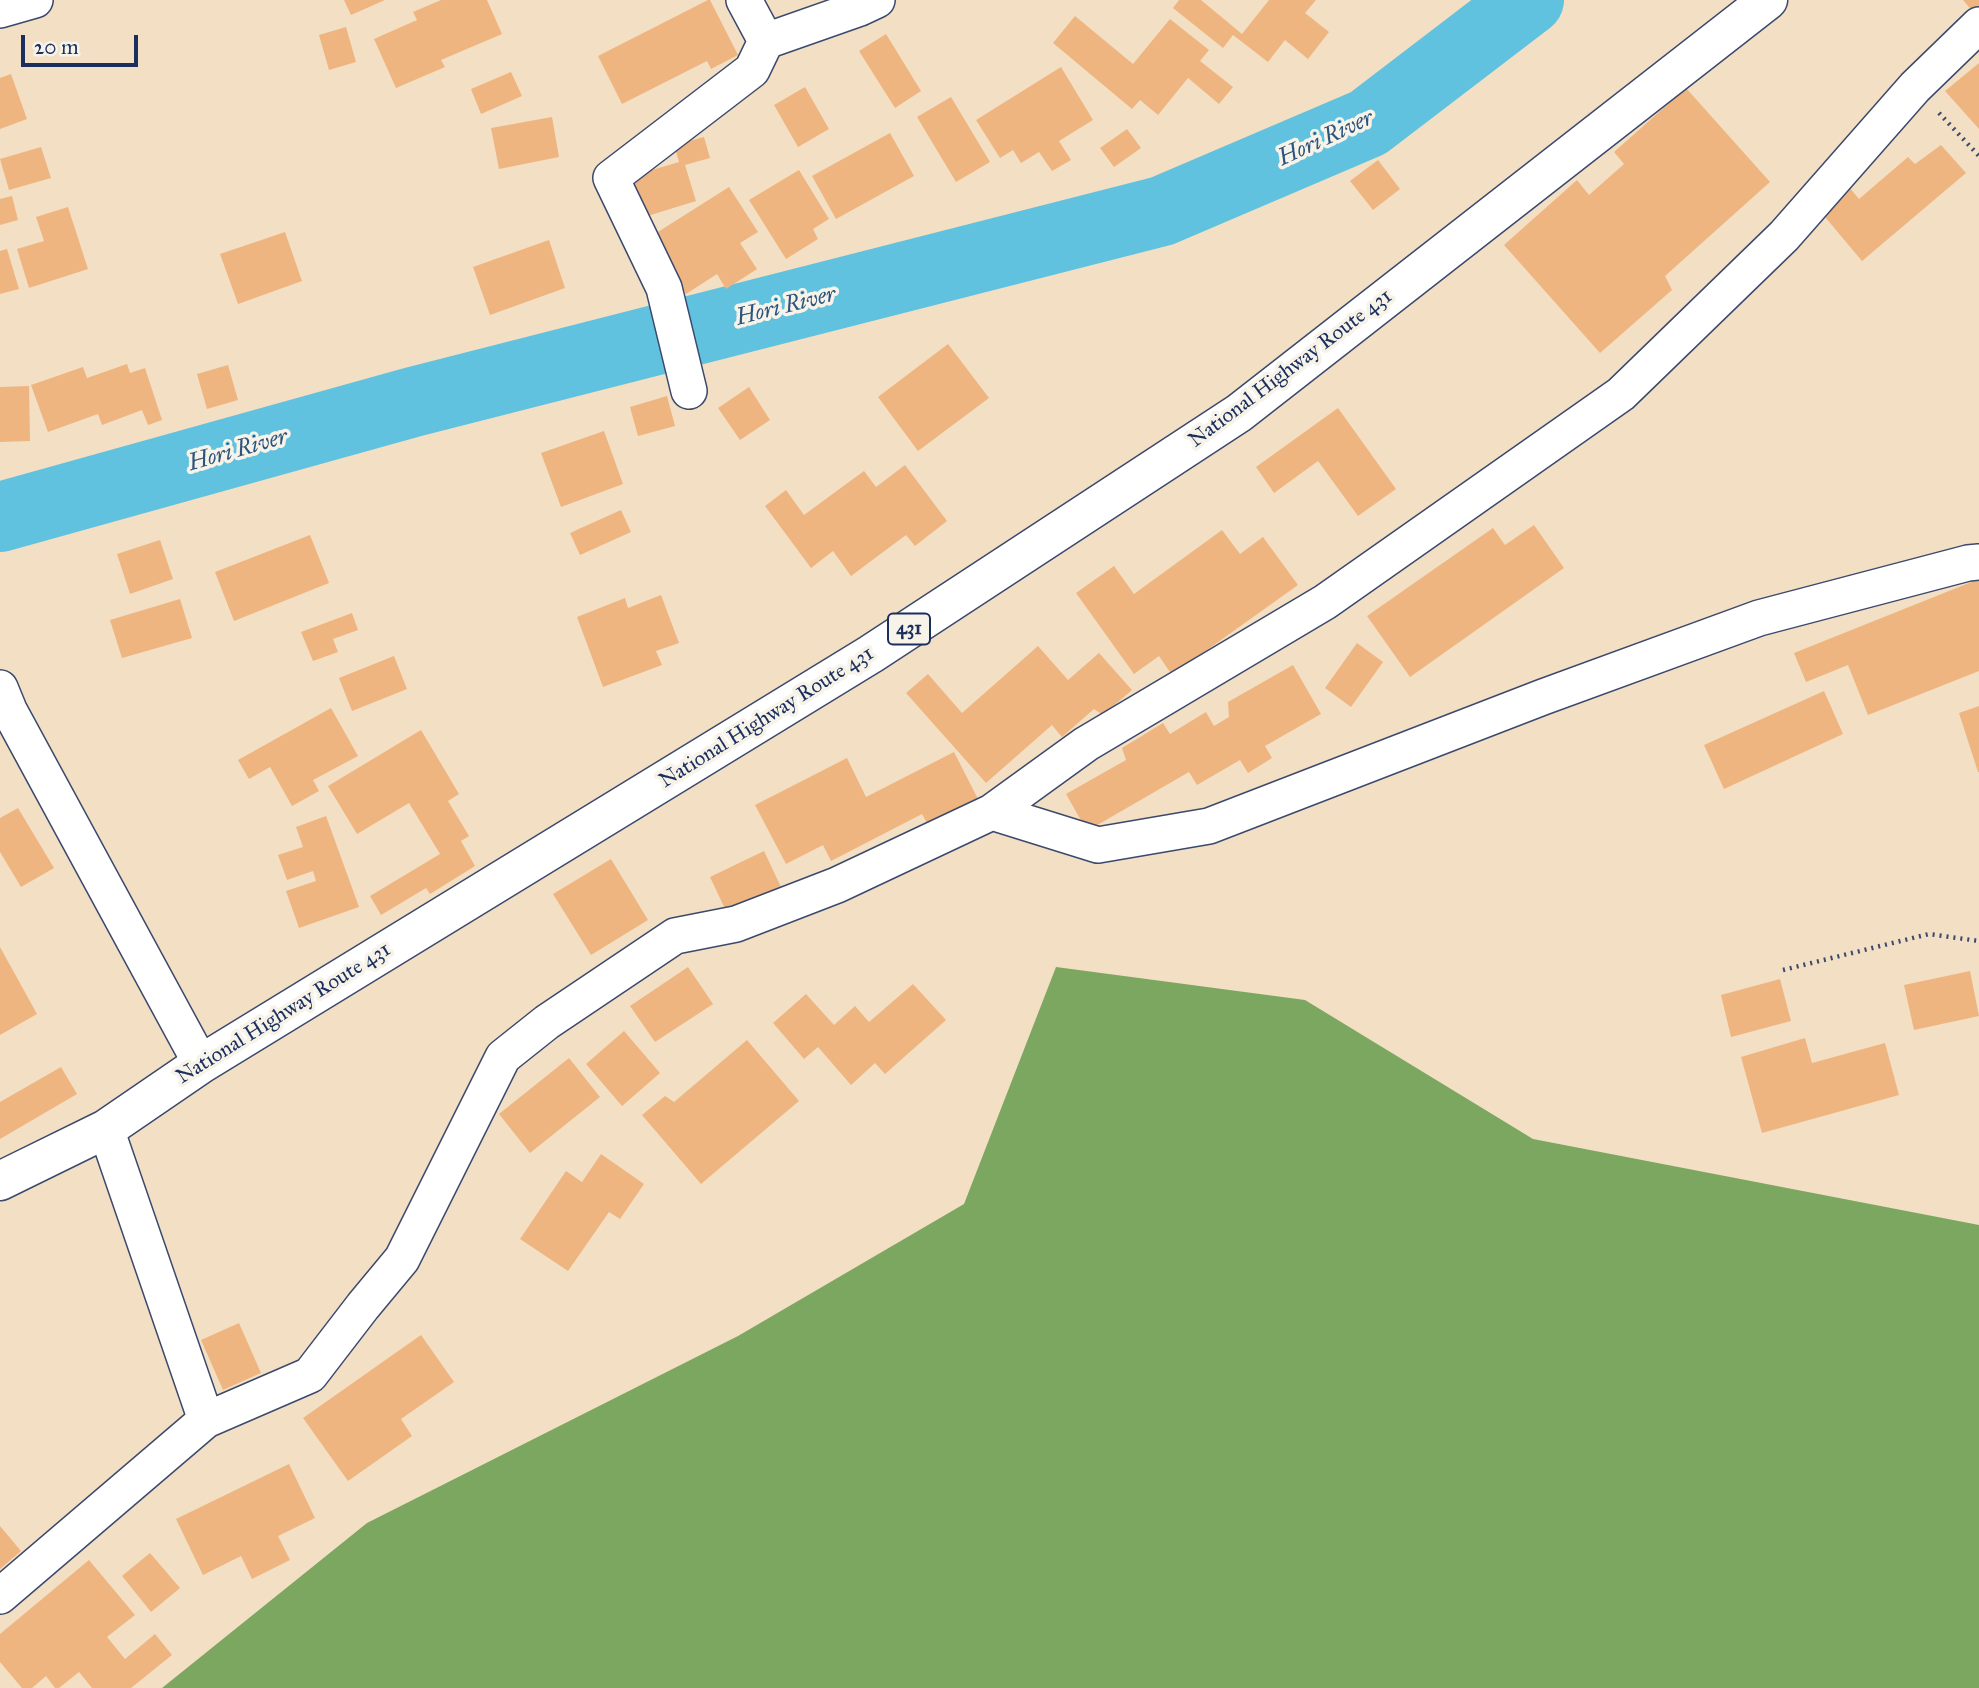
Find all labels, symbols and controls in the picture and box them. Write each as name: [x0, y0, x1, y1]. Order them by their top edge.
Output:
scale bar: [24, 21, 142, 65]
text: 20 m: [34, 34, 79, 60]
water label: Hori River: [1274, 105, 1378, 173]
water label: Hori River: [733, 281, 839, 333]
street label: National Highway Route 431: [1184, 284, 1398, 454]
water label: Hori River: [185, 424, 291, 478]
road number: 431: [888, 614, 930, 644]
street label: National Highway Route 431: [655, 642, 879, 794]
street label: National Highway Route 431: [172, 938, 396, 1090]

